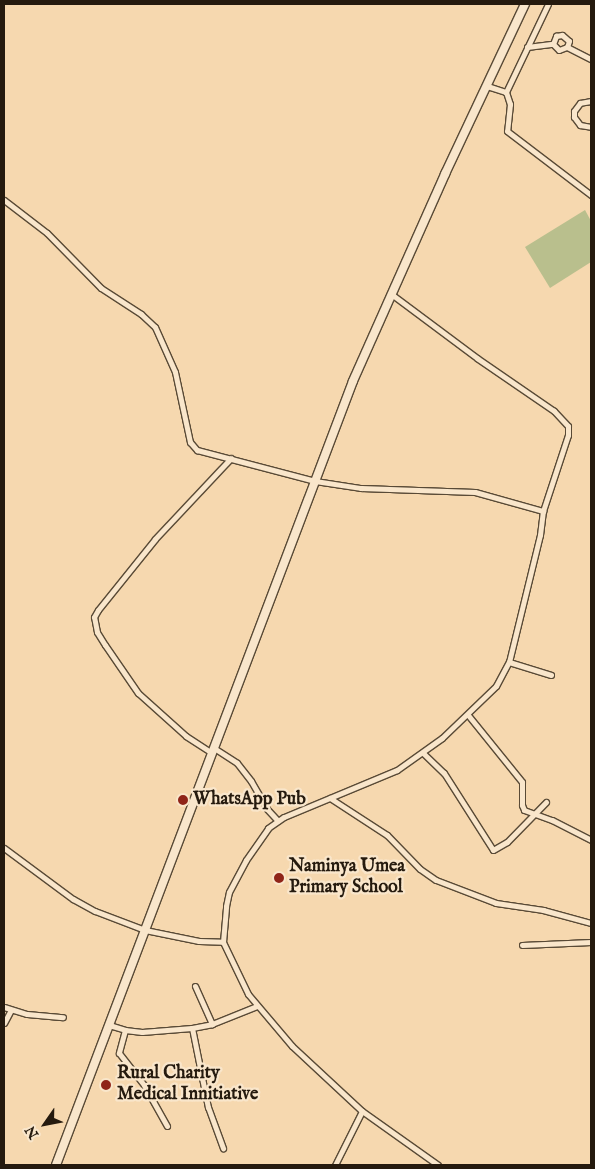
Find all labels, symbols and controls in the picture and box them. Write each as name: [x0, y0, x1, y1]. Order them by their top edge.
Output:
place label: WhatsApp Pub: [193, 789, 306, 811]
marker: WhatsApp Pub: [177, 794, 189, 806]
place label: Naminya Umea Primary School: [289, 857, 405, 900]
marker: Naminya Umea Primary School: [273, 872, 285, 884]
place label: Rural Charity Medical Innitiative: [117, 1064, 258, 1106]
marker: Rural Charity Medical Innitiative: [99, 1078, 113, 1092]
north arrow: [20, 1099, 70, 1149]
text: N: [22, 1122, 43, 1142]

